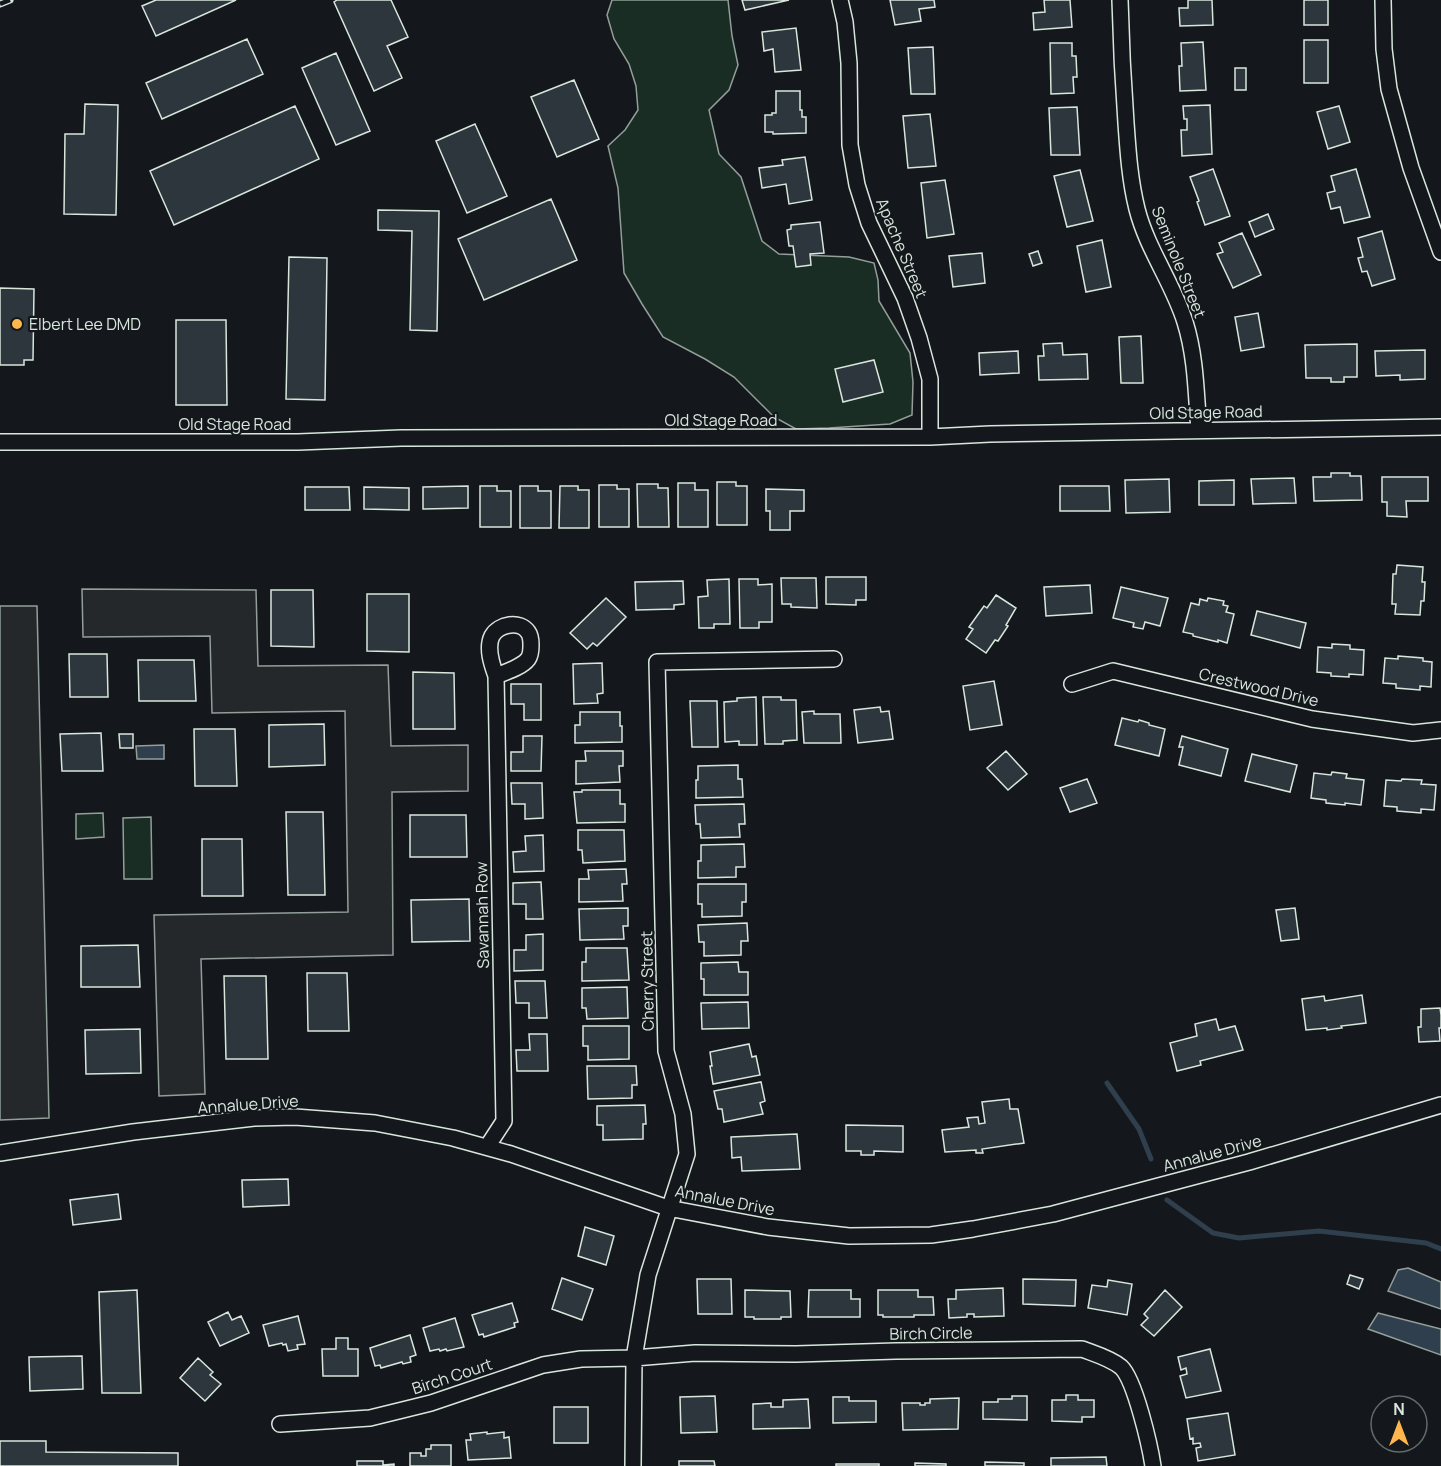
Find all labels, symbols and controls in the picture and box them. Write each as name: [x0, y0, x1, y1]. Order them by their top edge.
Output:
street label: Apache Street: [871, 195, 933, 301]
street label: Seminole Street: [1147, 203, 1211, 321]
place label: Elbert Lee DMD: [29, 313, 141, 335]
marker: Elbert Lee DMD: [10, 317, 24, 331]
street label: Old Stage Road: [1149, 400, 1263, 424]
street label: Old Stage Road: [664, 409, 778, 431]
street label: Old Stage Road: [178, 413, 292, 435]
street label: Crestwood Drive: [1197, 663, 1321, 711]
street label: Savannah Row: [470, 861, 494, 969]
street label: Cherry Street: [635, 931, 659, 1031]
street label: Annalue Drive: [197, 1089, 299, 1119]
street label: Annalue Drive: [1160, 1129, 1264, 1177]
street label: Annalue Drive: [673, 1180, 777, 1220]
street label: Birch Circle: [889, 1321, 973, 1345]
street label: Birch Court: [409, 1353, 495, 1399]
north arrow: [1369, 1394, 1429, 1454]
text: N: [1393, 1398, 1405, 1420]

